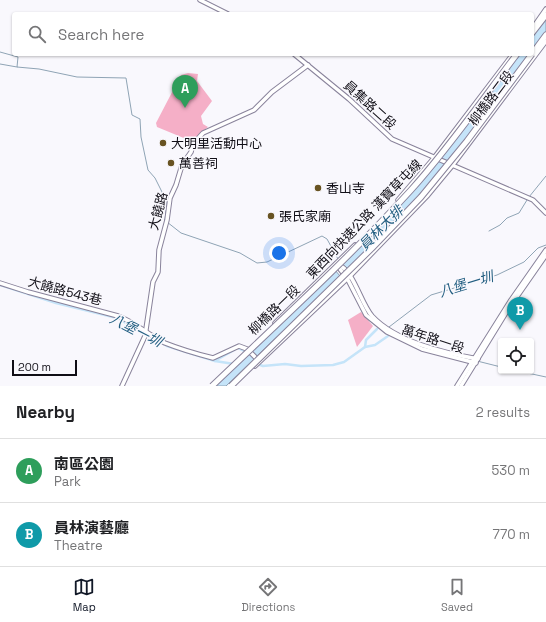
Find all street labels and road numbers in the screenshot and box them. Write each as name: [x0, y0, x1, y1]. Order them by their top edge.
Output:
street label: 柳橋路二段: [465, 67, 517, 129]
street label: 員集路二段: [340, 77, 400, 133]
street label: 東西向快速公路 漢寶草屯線: [303, 156, 425, 282]
street label: 大饒路: [145, 190, 171, 232]
street label: 大饒路543巷: [26, 273, 104, 309]
street label: 柳橋路一段: [245, 281, 303, 339]
street label: 萬年路一段: [399, 321, 467, 357]

